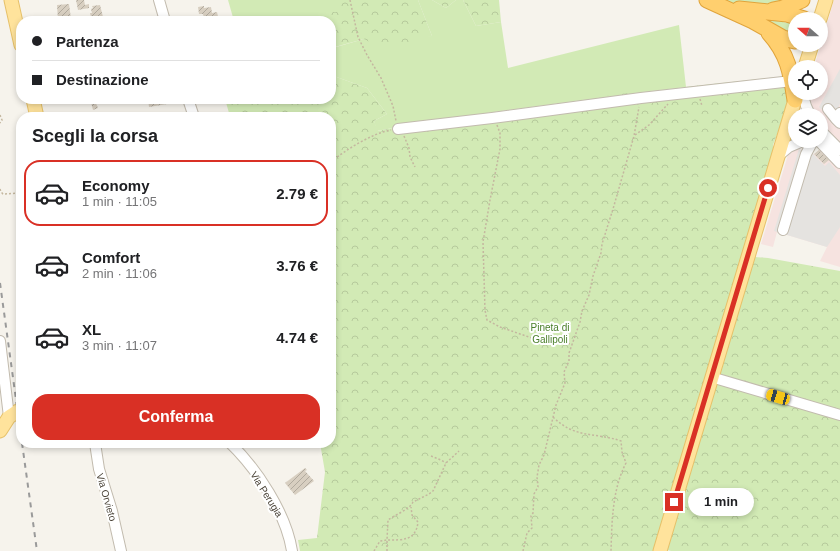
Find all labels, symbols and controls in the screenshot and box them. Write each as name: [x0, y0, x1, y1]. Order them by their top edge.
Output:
north arrow: [788, 12, 828, 52]
map controls: [788, 12, 828, 148]
text: Partenza: [56, 33, 119, 50]
button: locate: [788, 60, 828, 100]
text: Destinazione: [56, 71, 149, 88]
button: layers: [788, 108, 828, 148]
text: Scegli la corsa: [32, 126, 158, 146]
icon: car: [34, 175, 70, 211]
text: Economy: [82, 177, 150, 194]
route start: [759, 179, 777, 197]
text: 2.79 €: [276, 185, 318, 202]
text: 1 min · 11:05: [82, 194, 157, 209]
icon: car: [34, 247, 70, 283]
text: Comfort: [82, 249, 140, 266]
text: 3.76 €: [276, 257, 318, 274]
text: 2 min · 11:06: [82, 266, 157, 281]
icon: car: [34, 319, 70, 355]
text: XL: [82, 321, 101, 338]
park label: Pineta di Gallipoli: [531, 322, 569, 345]
text: 4.74 €: [276, 329, 318, 346]
text: 3 min · 11:07: [82, 338, 157, 353]
car: [765, 388, 791, 406]
button: Conferma: [32, 394, 320, 440]
street label: Via Perugia: [248, 469, 285, 519]
street label: Via Orvieto: [94, 472, 119, 523]
callout: 1 min: [688, 488, 754, 516]
route end: [665, 493, 683, 511]
text: 1 min: [704, 494, 738, 509]

